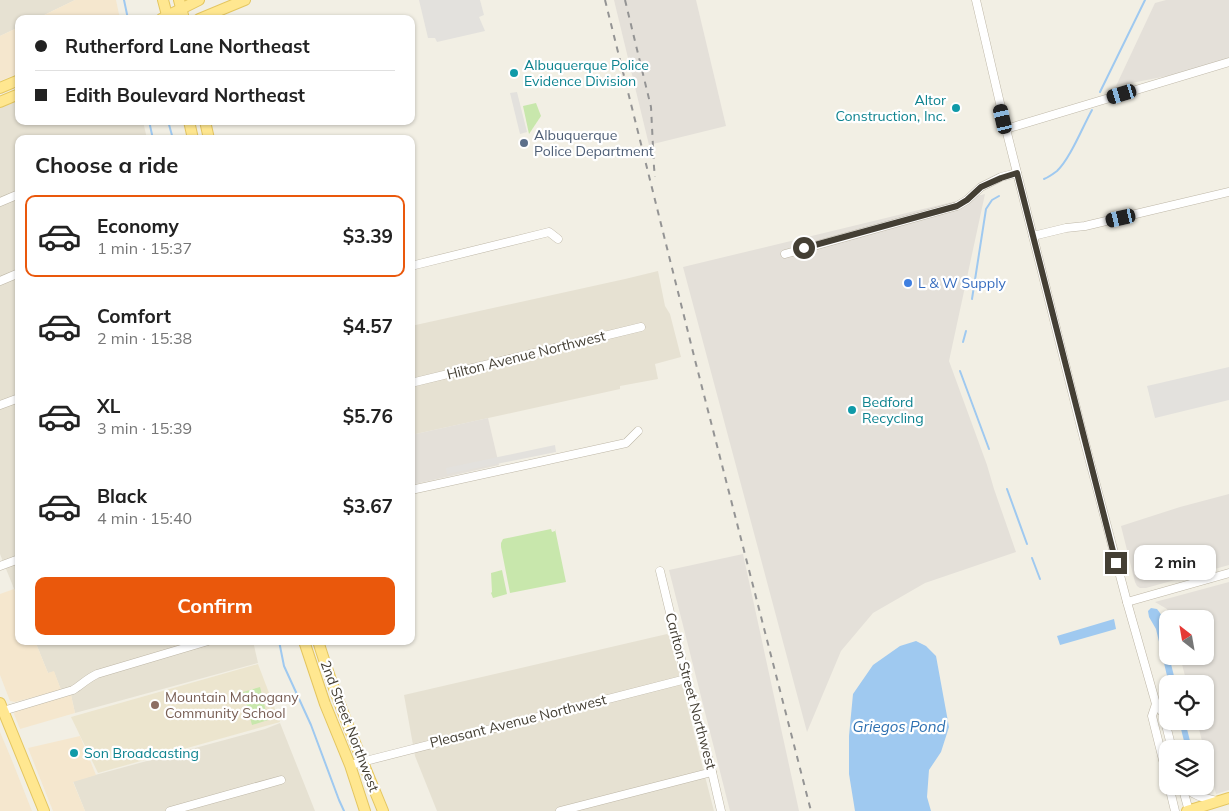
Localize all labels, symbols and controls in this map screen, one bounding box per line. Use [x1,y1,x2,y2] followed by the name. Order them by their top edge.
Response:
[65,34,310,58] text: Rutherford Lane Northeast
[524,56,649,90] place label: Albuquerque Police Evidence Division
[508,67,520,79] marker: Albuquerque Police Evidence Division
[1105,82,1138,106] car
[65,83,305,107] text: Edith Boulevard Northeast
[835,91,947,125] place label: Altor Construction, Inc.
[950,102,962,114] marker: Altor Construction, Inc.
[992,103,1013,135] car
[534,126,654,160] place label: Albuquerque Police Department
[518,137,530,149] marker: Albuquerque Police Department
[35,151,178,179] text: Choose a ride
[1104,207,1137,229] car
[37,214,82,259] icon: car
[97,214,179,238] text: Economy
[343,224,393,248] text: $3.39
[793,237,815,259] route start
[97,238,192,258] text: 1 min · 15:37
[918,274,1006,292] place label: L & W Supply
[902,277,914,289] marker: L & W Supply
[37,304,82,349] icon: car
[97,304,171,328] text: Comfort
[343,314,393,338] text: $4.57
[445,327,607,383] street label: Hilton Avenue Northwest
[97,328,192,348] text: 2 min · 15:38
[862,393,924,427] place label: Bedford Recycling
[37,394,82,439] icon: car
[97,394,120,418] text: XL
[343,404,393,428] text: $5.76
[846,404,858,416] marker: Bedford Recycling
[97,418,192,438] text: 3 min · 15:39
[37,484,82,529] icon: car
[97,484,147,508] text: Black
[343,494,393,518] text: $3.67
[97,508,192,528] text: 4 min · 15:40
[1134,546,1216,580] callout: 2 min
[1105,552,1127,574] route end
[1154,552,1196,572] text: 2 min
[35,577,395,635] button: Confirm
[1159,610,1214,665] north arrow
[1159,610,1214,795] map controls
[661,611,721,771] street label: Carlton Street Northwest
[317,658,383,794] street label: 2nd Street Northwest
[1159,675,1214,730] button: locate
[165,688,299,722] place label: Mountain Mahogany Community School
[428,690,608,752] street label: Pleasant Avenue Northwest
[149,699,161,711] marker: Mountain Mahogany Community School
[853,717,945,736] water label: Griegos Pond
[1159,740,1214,795] button: layers
[84,744,199,762] place label: Son Broadcasting
[68,747,80,759] marker: Son Broadcasting

